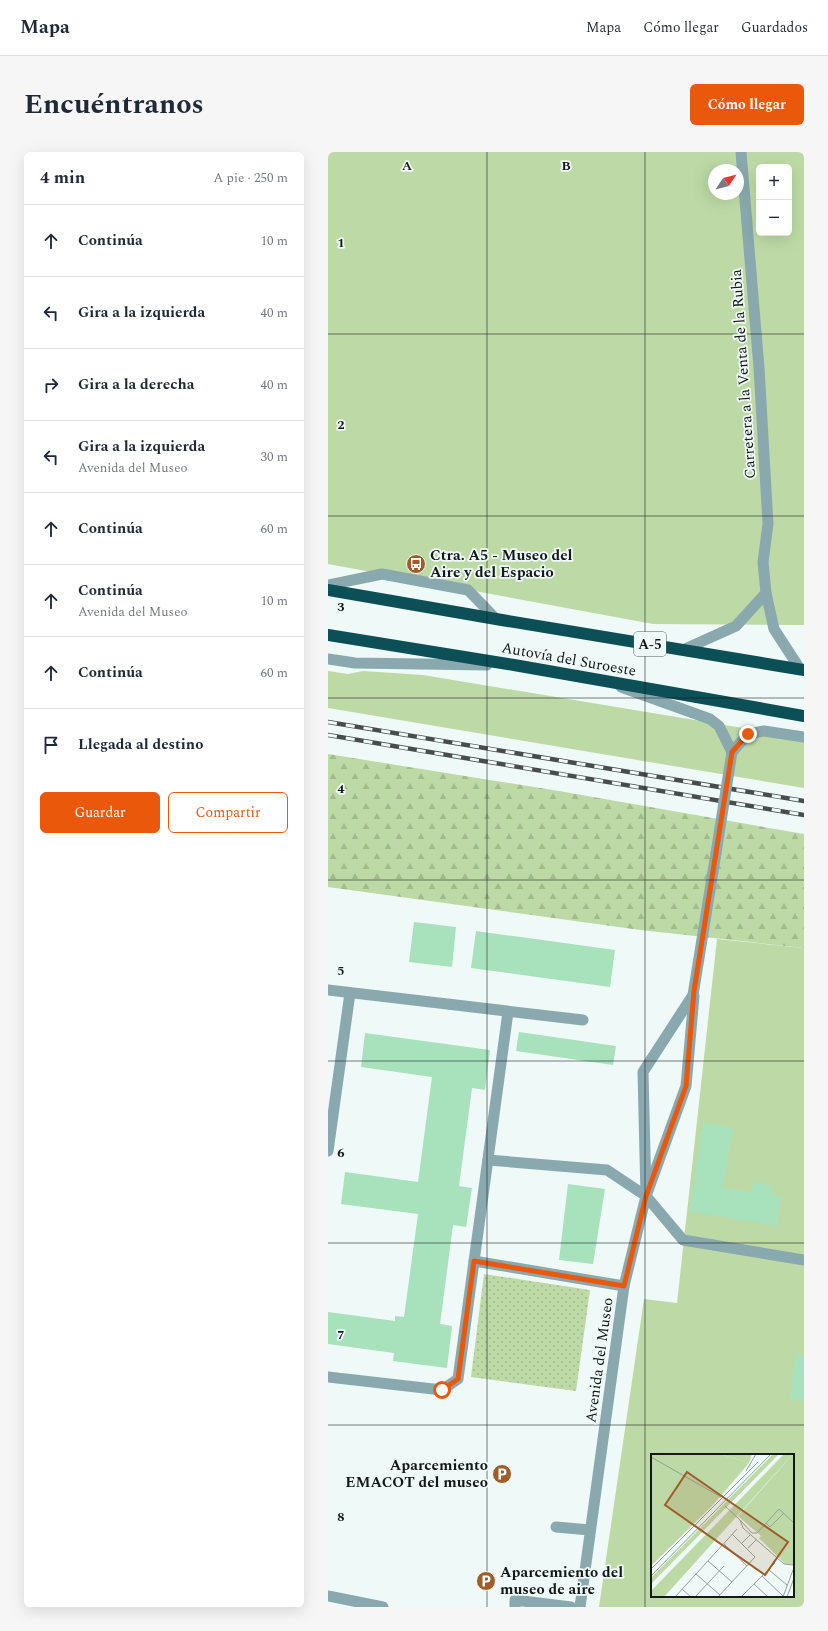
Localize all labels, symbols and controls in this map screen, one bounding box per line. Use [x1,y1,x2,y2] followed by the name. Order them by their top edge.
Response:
[20,13,70,42] text: Mapa
[586,17,621,38] text: Mapa
[643,17,719,38] text: Cómo llegar
[741,17,808,38] text: Guardados
[24,83,204,126] text: Encuéntranos
[690,84,804,125] button: Cómo llegar
[402,156,412,176] text: A
[561,156,571,176] text: B
[708,164,744,200] north arrow
[756,164,792,236] map controls
[756,164,792,200] button: +
[40,165,85,191] text: 4 min
[214,168,288,188] text: A pie · 250 m
[756,200,792,236] button: −
[78,229,143,252] text: Continúa
[40,230,62,252] icon: ahead
[261,231,288,251] text: 10 m
[337,233,345,253] text: 1
[725,268,762,480] street label: Carretera a la Venta de la Rubia
[78,301,205,324] text: Gira a la izquierda
[40,302,62,324] icon: left
[261,303,288,323] text: 40 m
[78,373,194,396] text: Gira a la derecha
[40,374,62,396] icon: right
[261,375,288,395] text: 40 m
[337,415,345,435] text: 2
[78,435,205,458] text: Gira a la izquierda
[40,446,62,468] icon: left
[261,447,288,467] text: 30 m
[78,458,188,478] text: Avenida del Museo
[78,517,143,540] text: Continúa
[40,518,62,540] icon: ahead
[261,519,288,539] text: 60 m
[430,544,573,584] place label: Ctra. A5 - Museo del Aire y del Espacio
[405,553,427,575] bus stop icon: Ctra. A5 - Museo del Aire y del Espacio
[78,579,143,602] text: Continúa
[40,590,62,612] icon: ahead
[261,591,288,611] text: 10 m
[337,597,345,617] text: 3
[78,602,188,622] text: Avenida del Museo
[634,632,666,656] road number: A-5
[500,636,638,683] street label: Autovía del Suroeste
[78,661,143,684] text: Continúa
[40,662,62,684] icon: ahead
[261,663,288,683] text: 60 m
[739,725,757,743] route end
[78,733,203,756] text: Llegada al destino
[40,734,62,756] icon: arrive
[337,779,345,799] text: 4
[40,792,160,833] button: Guardar
[168,792,288,833] button: Compartir
[337,961,345,981] text: 5
[337,1143,345,1163] text: 6
[579,1296,620,1424] street label: Avenida del Museo
[337,1325,345,1345] text: 7
[433,1381,451,1399] route start
[345,1454,488,1494] place label: Aparcemiento EMACOT del museo
[651,1454,794,1597] inset map
[491,1463,513,1485] parking icon: Aparcemiento EMACOT del museo
[337,1507,345,1527] text: 8
[500,1561,623,1601] place label: Aparcemiento del museo de aire
[475,1570,497,1592] parking icon: Aparcemiento del museo de aire

